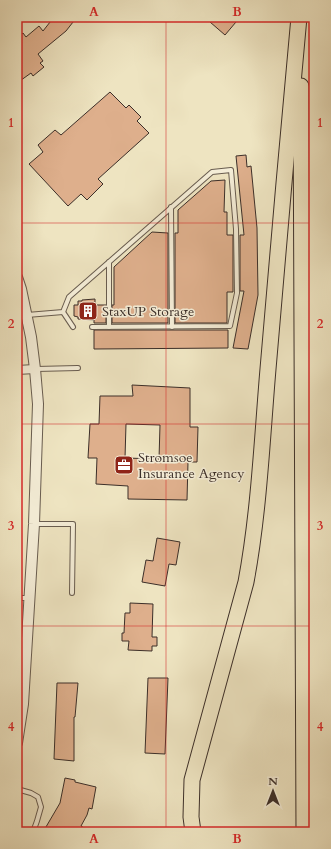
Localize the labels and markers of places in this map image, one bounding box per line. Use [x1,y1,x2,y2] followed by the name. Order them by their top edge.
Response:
[77,300,99,322] building icon: StaxUP Storage
[102,302,194,321] place label: StaxUP Storage
[138,448,245,483] place label: Stromsoe Insurance Agency
[113,454,135,476] office icon: Stromsoe Insurance Agency

